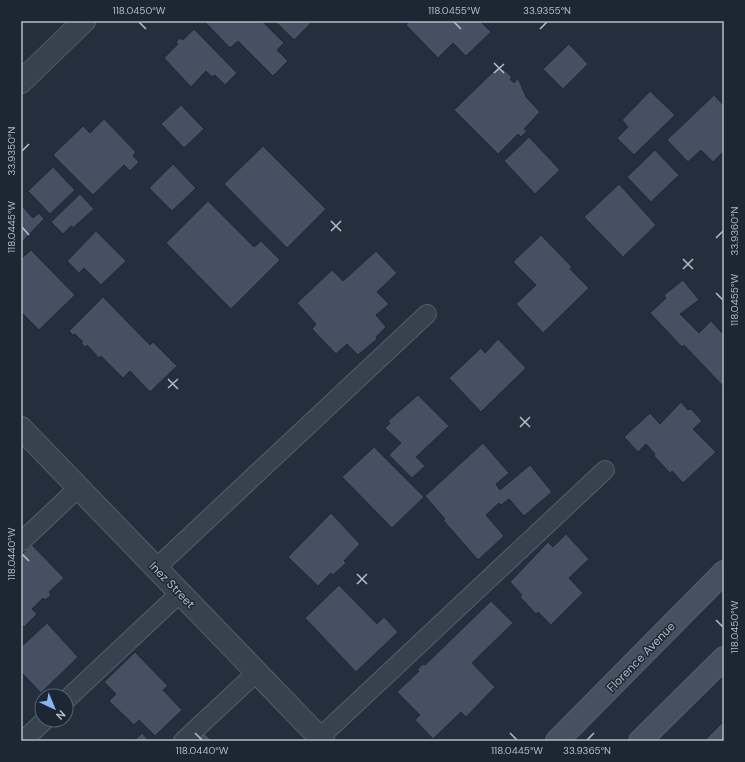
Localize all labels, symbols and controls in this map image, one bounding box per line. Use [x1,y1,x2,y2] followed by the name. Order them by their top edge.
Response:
[113,4,166,17] text: 118.0450°W
[428,4,480,17] text: 118.0455°W
[523,4,571,17] text: 33.9355°N
[5,127,18,175] text: 33.9350°N
[5,201,18,253] text: 118.0445°W
[728,206,741,255] text: 33.9360°N
[728,274,741,326] text: 118.0455°W
[5,527,18,580] text: 118.0440°W
[146,558,199,612] street label: Inez Street
[728,600,741,653] text: 118.0450°W
[603,618,679,696] street label: Florence Avenue
[34,688,74,728] north arrow
[53,707,69,723] text: N
[176,744,229,757] text: 118.0440°W
[491,744,543,757] text: 118.0445°W
[563,744,611,757] text: 33.9365°N

